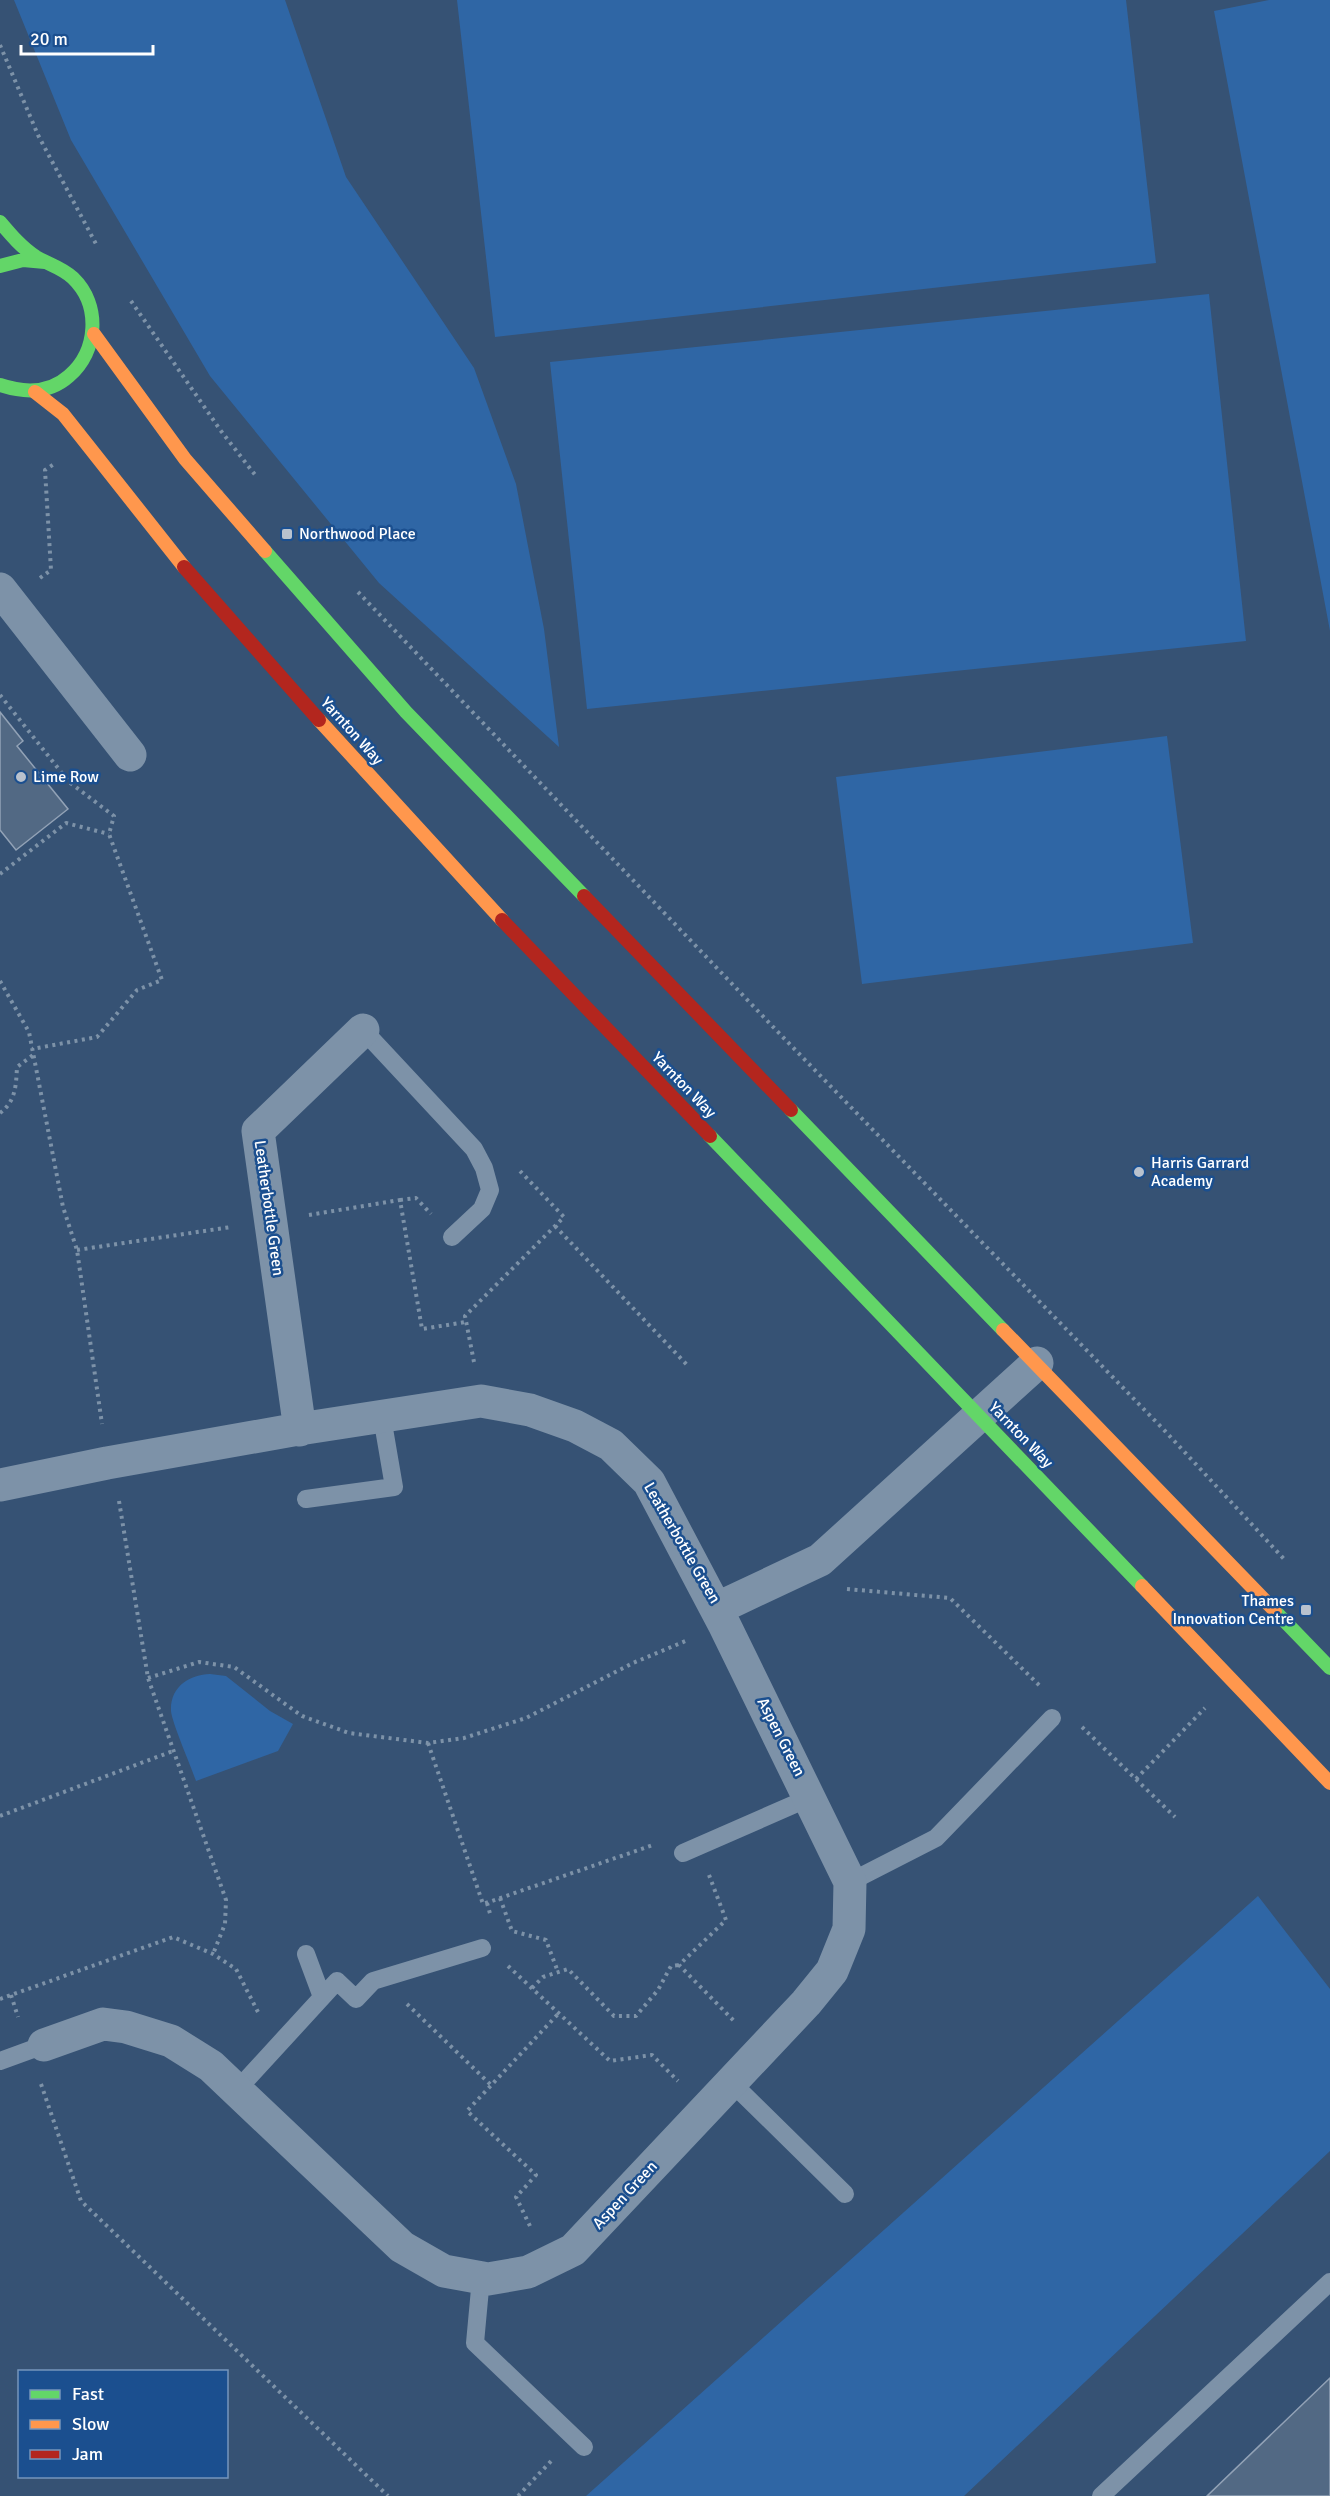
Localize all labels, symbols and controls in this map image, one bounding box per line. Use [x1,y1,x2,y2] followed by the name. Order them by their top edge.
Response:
[21,18,153,56] scale bar
[30,28,68,50] text: 20 m
[299,524,416,544] place label: Northwood Place
[280,527,294,541] marker: Northwood Place
[316,693,388,769] street label: Yarnton Way
[33,767,99,787] place label: Lime Row
[14,770,28,784] marker: Lime Row
[647,1048,721,1123] street label: Yarnton Way
[250,1139,288,1277] street label: Leatherbottle Green
[1151,1153,1249,1191] place label: Harris Garrard Academy
[1132,1165,1146,1179] marker: Harris Garrard Academy
[984,1398,1058,1473] street label: Yarnton Way
[639,1479,725,1607] street label: Leatherbottle Green
[1172,1591,1294,1629] place label: Thames Innovation Centre
[1299,1603,1313,1617] marker: Thames Innovation Centre
[753,1694,809,1780] street label: Aspen Green
[588,2157,662,2233] street label: Aspen Green
[18,2370,228,2478] legend
[72,2383,104,2405] text: Fast
[72,2413,109,2435] text: Slow
[72,2443,103,2465] text: Jam

